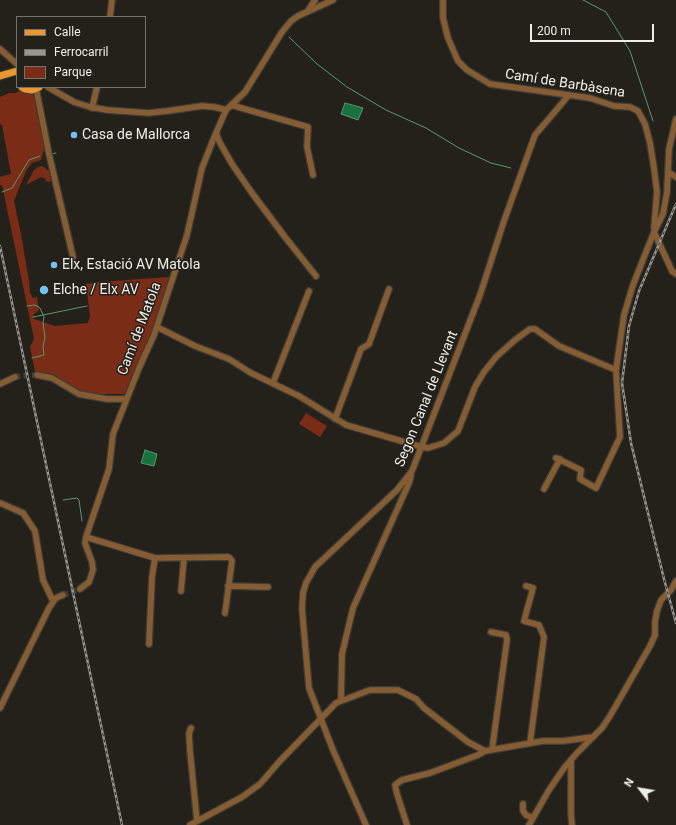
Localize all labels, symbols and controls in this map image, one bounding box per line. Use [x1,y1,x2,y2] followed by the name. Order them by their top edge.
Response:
[16,16,146,88] legend
[532,16,656,42] scale bar
[537,24,571,38] text: 200 m
[54,25,81,39] text: Calle
[54,45,109,59] text: Ferrocarril
[54,65,92,79] text: Parque
[504,66,626,102] street label: Camí de Barbàsena
[82,127,190,143] place label: Casa de Mallorca
[69,130,79,140] marker: Casa de Mallorca
[62,257,200,273] place label: Elx, Estació AV Matola
[49,260,59,270] marker: Elx, Estació AV Matola
[115,280,165,378] street label: Camí de Matola
[53,282,139,298] place label: Elche / Elx AV
[38,284,50,296] marker: Elche / Elx AV
[392,328,462,470] street label: Segon Canal de Llevant
[620,769,660,809] north arrow
[622,776,637,789] text: N

